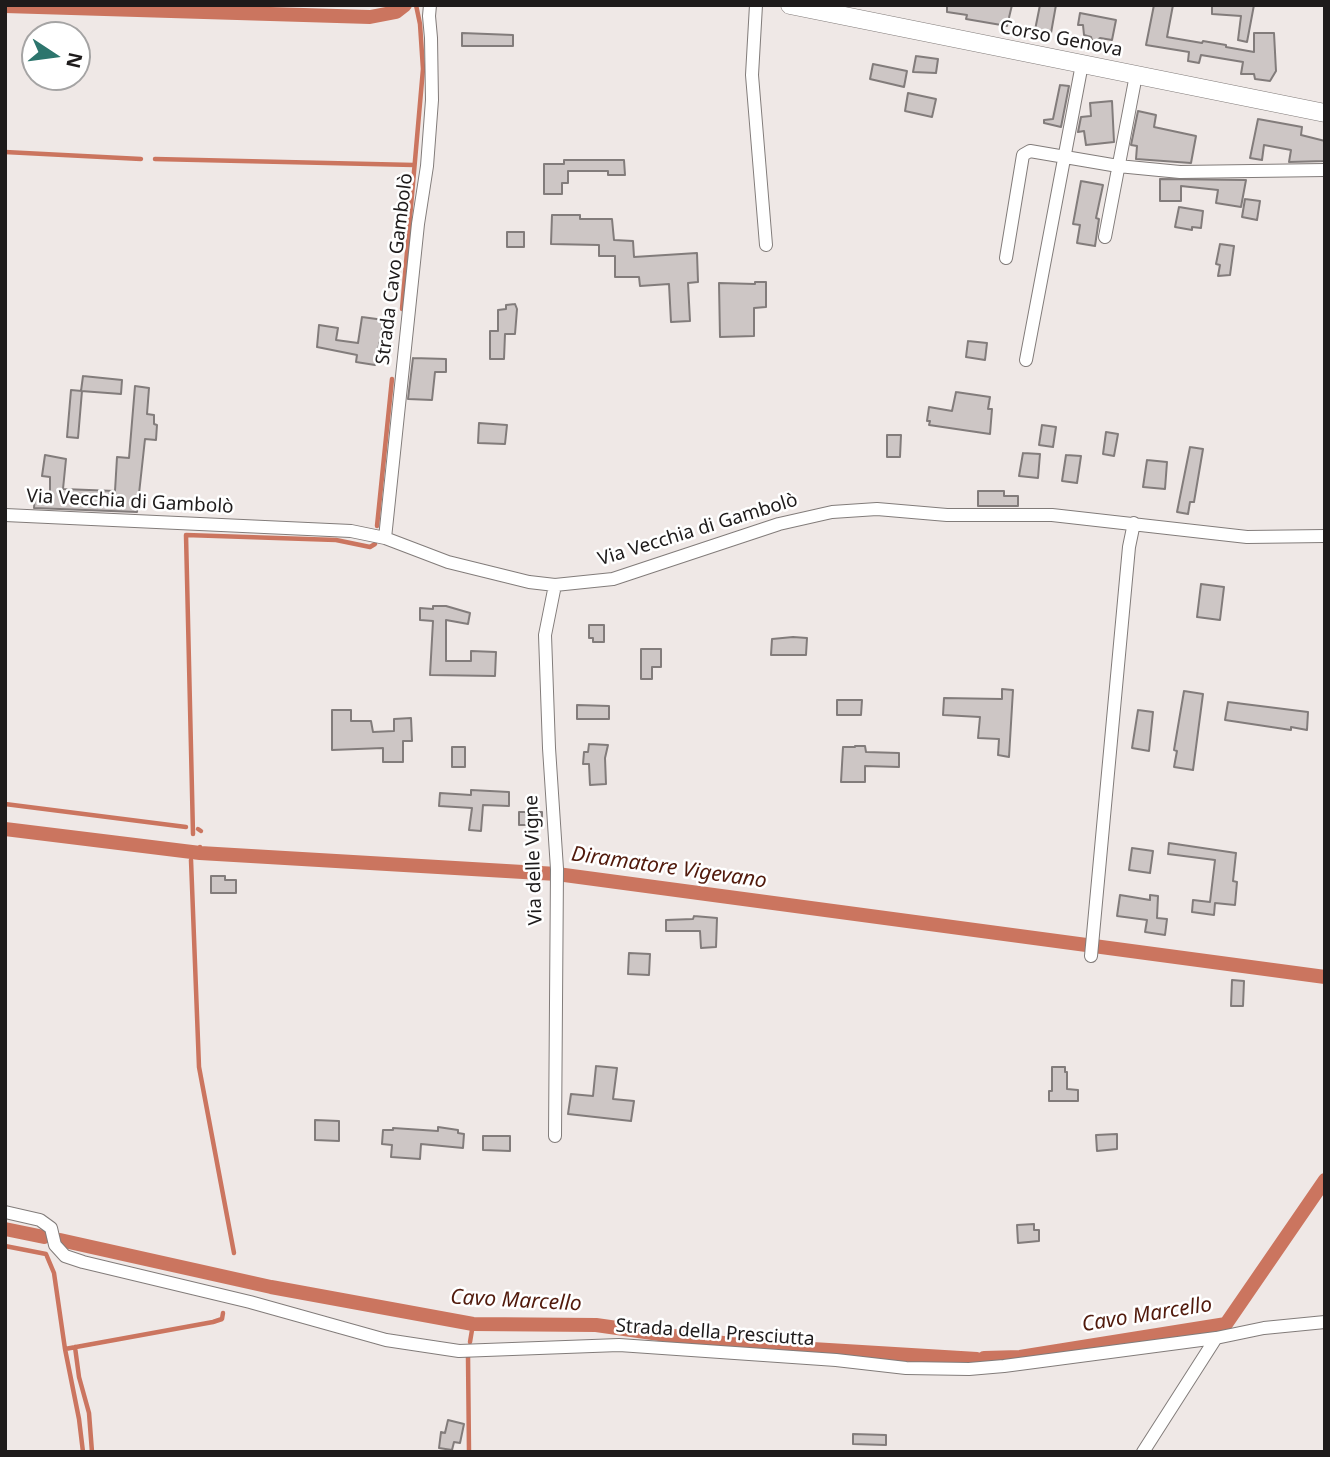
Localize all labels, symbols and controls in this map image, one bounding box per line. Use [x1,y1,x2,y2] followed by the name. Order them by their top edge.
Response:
[998,16,1124,62] street label: Corso Genova
[21,21,91,91] north arrow
[60,50,89,71] text: N
[372,172,418,366] street label: Strada Cavo Gambolò
[26,485,234,519] street label: Via Vecchia di Gambolò
[595,489,801,571] street label: Via Vecchia di Gambolò
[520,795,548,925] street label: Via delle Vigne
[570,842,768,894] water label: Diramatore Vigevano
[450,1285,582,1317] water label: Cavo Marcello
[1080,1292,1214,1338] water label: Cavo Marcello
[615,1315,815,1351] street label: Strada della Presciutta

